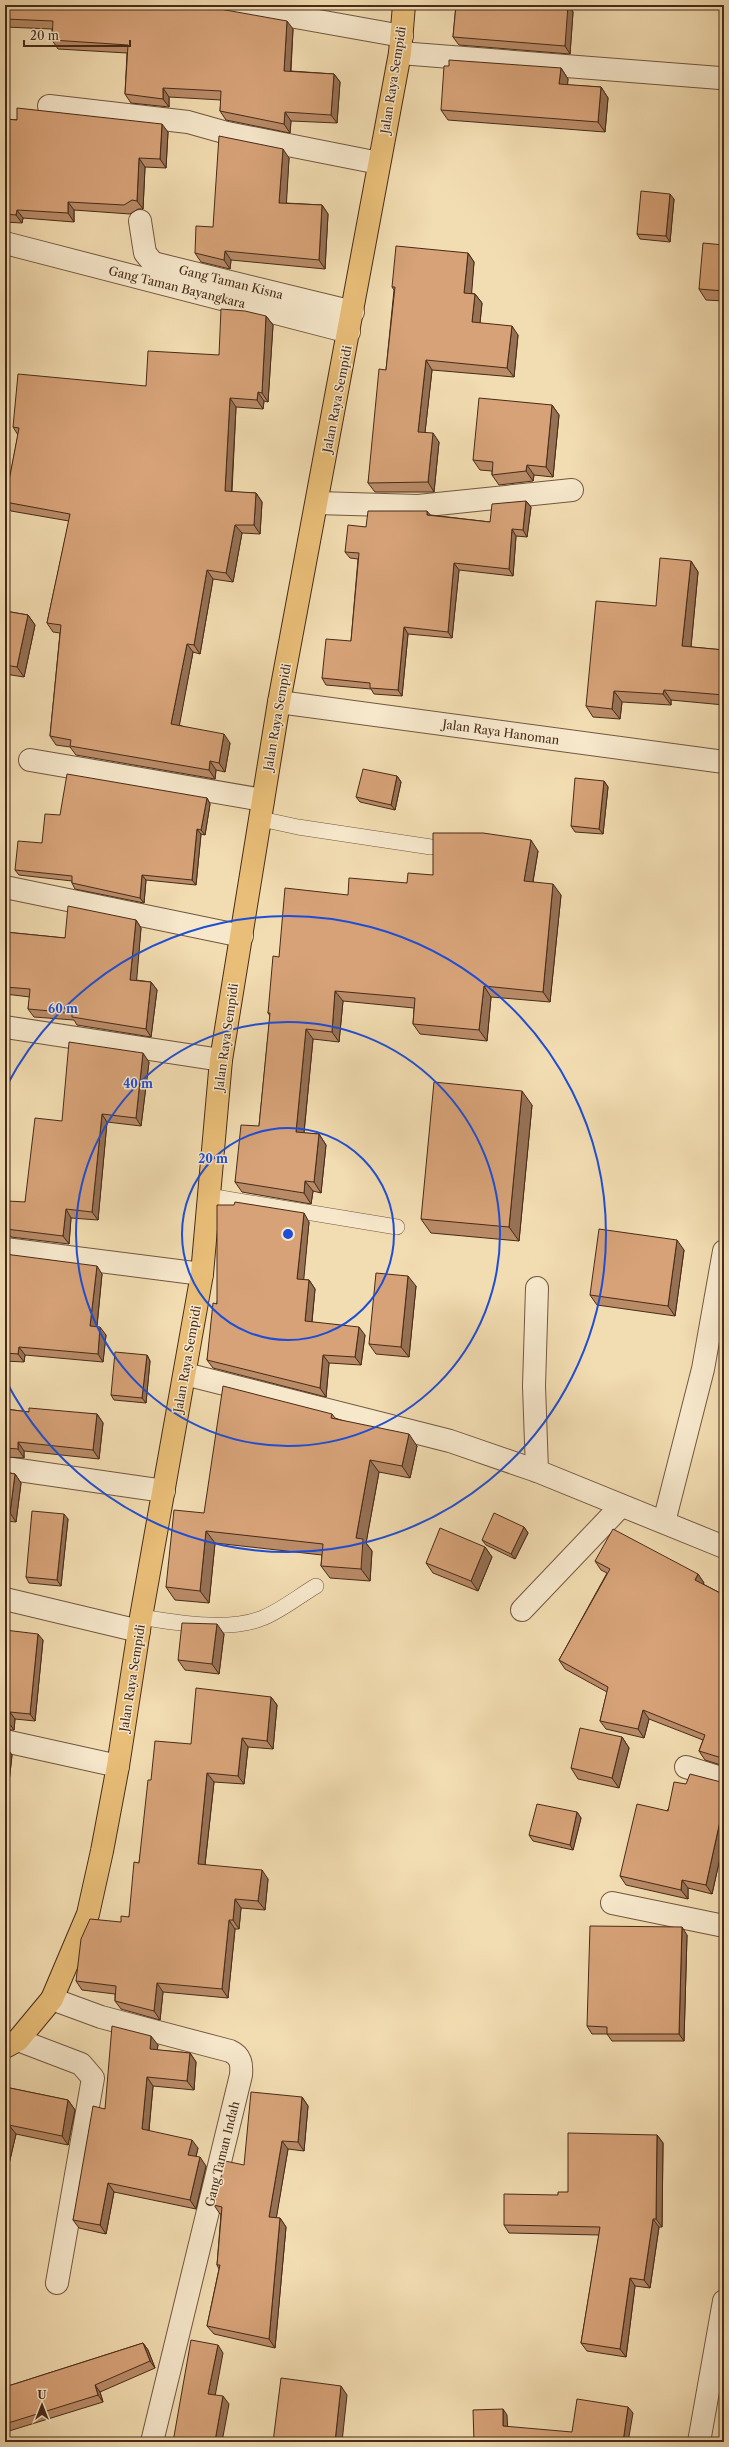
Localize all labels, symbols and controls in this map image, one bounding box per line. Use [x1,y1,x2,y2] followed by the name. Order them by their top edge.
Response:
[24,22,130,48] scale bar
[377,25,409,137] street label: Jalan Raya Sempidi
[30,28,59,43] text: 20 m
[177,262,285,302] street label: Gang Taman Kisna
[107,263,248,311] street label: Gang Taman Bayangkara
[319,344,355,456] street label: Jalan Raya Sempidi
[260,662,294,774] street label: Jalan Raya Sempidi
[440,716,561,748] street label: Jalan Raya Hanoman
[211,982,241,1094] street label: Jalan Raya Sempidi
[48,1001,78,1016] text: 60 m
[123,1076,153,1091] text: 40 m
[198,1151,228,1166] text: 20 m
[281,1227,295,1241] centre of rings
[170,1304,204,1416] street label: Jalan Raya Sempidi
[116,1623,148,1735] street label: Jalan Raya Sempidi
[202,2099,242,2208] street label: Gang Taman Indah
[22,2385,62,2425] north arrow
[38,2388,47,2402] text: U

